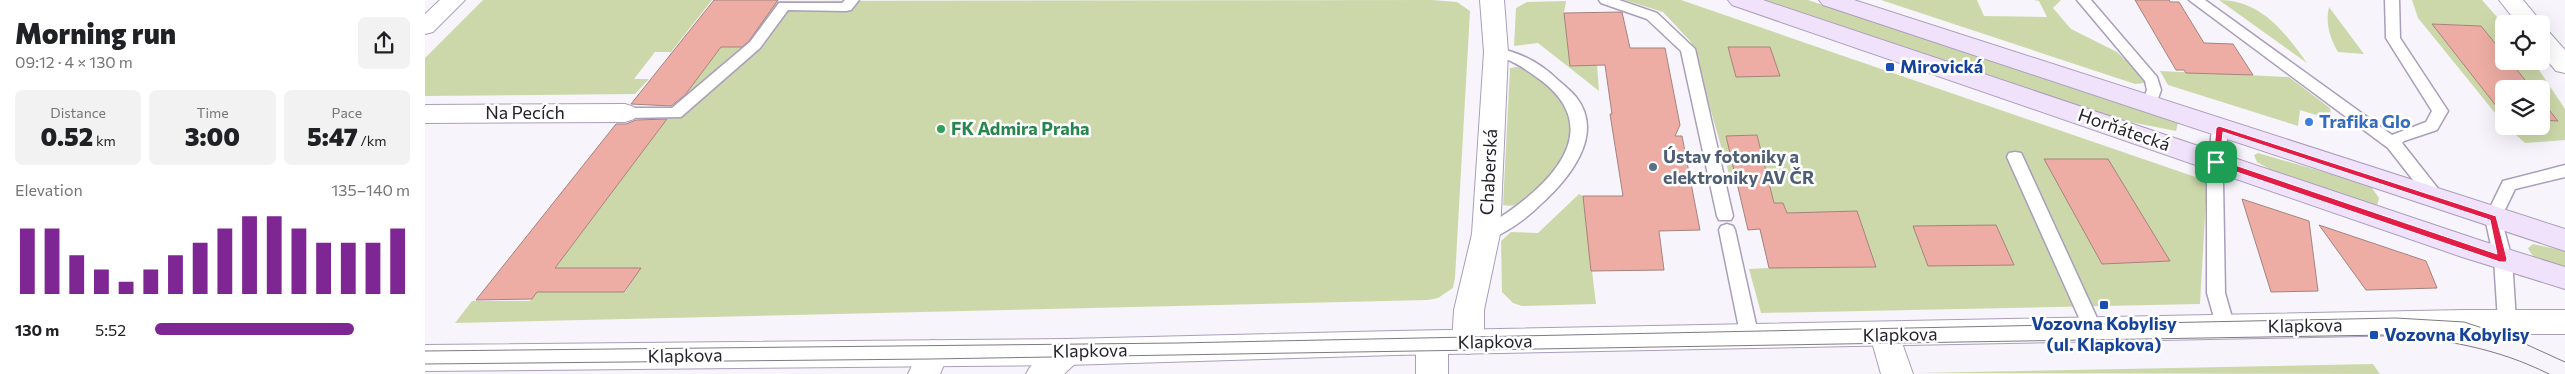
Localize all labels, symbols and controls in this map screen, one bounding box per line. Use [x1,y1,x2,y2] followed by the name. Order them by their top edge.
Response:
[2495,15,2550,135] map controls
[2495,15,2550,70] button: locate
[15,16,176,50] text: Morning run
[358,17,410,69] button: share
[15,52,133,71] text: 09:12 · 4 × 130 m
[1900,55,1983,77] place label: Mirovická
[1884,61,1896,73] marker: Mirovická
[2495,80,2550,135] button: layers
[485,101,565,123] street label: Na Pecích
[2075,103,2173,155] street label: Horňátecká
[50,104,106,121] text: Distance
[196,104,229,121] text: Time
[332,104,362,121] text: Pace
[2319,110,2411,132] place label: Trafika Glo
[2303,116,2315,128] marker: Trafika Glo
[951,117,1090,139] place label: FK Admira Praha
[41,121,93,151] text: 0.52
[185,121,240,151] text: 3:00
[307,121,358,151] text: 5:47
[935,123,947,135] marker: FK Admira Praha
[1475,128,1501,216] street label: Chaberská
[93,132,116,149] text: km
[358,132,387,149] text: /km
[2195,141,2237,183] pin
[1663,145,1815,188] place label: Ústav fotoniky a elektroniky AV ČR
[2202,148,2230,176] icon: arrive
[1647,161,1659,173] marker: Ústav fotoniky a elektroniky AV ČR
[15,180,83,199] text: Elevation
[332,180,410,199] text: 135–140 m
[2098,299,2110,311] marker: Vozovna Kobylisy (ul. Klapkova)
[2031,312,2177,355] place label: Vozovna Kobylisy (ul. Klapkova)
[2267,313,2343,337] street label: Klapkova
[15,320,59,339] text: 130 m
[95,320,126,339] text: 5:52
[1862,322,1938,346] street label: Klapkova
[2384,323,2530,345] place label: Vozovna Kobylisy
[1457,329,1533,353] street label: Klapkova
[2368,329,2380,341] marker: Vozovna Kobylisy
[1052,338,1128,362] street label: Klapkova
[647,343,723,367] street label: Klapkova

